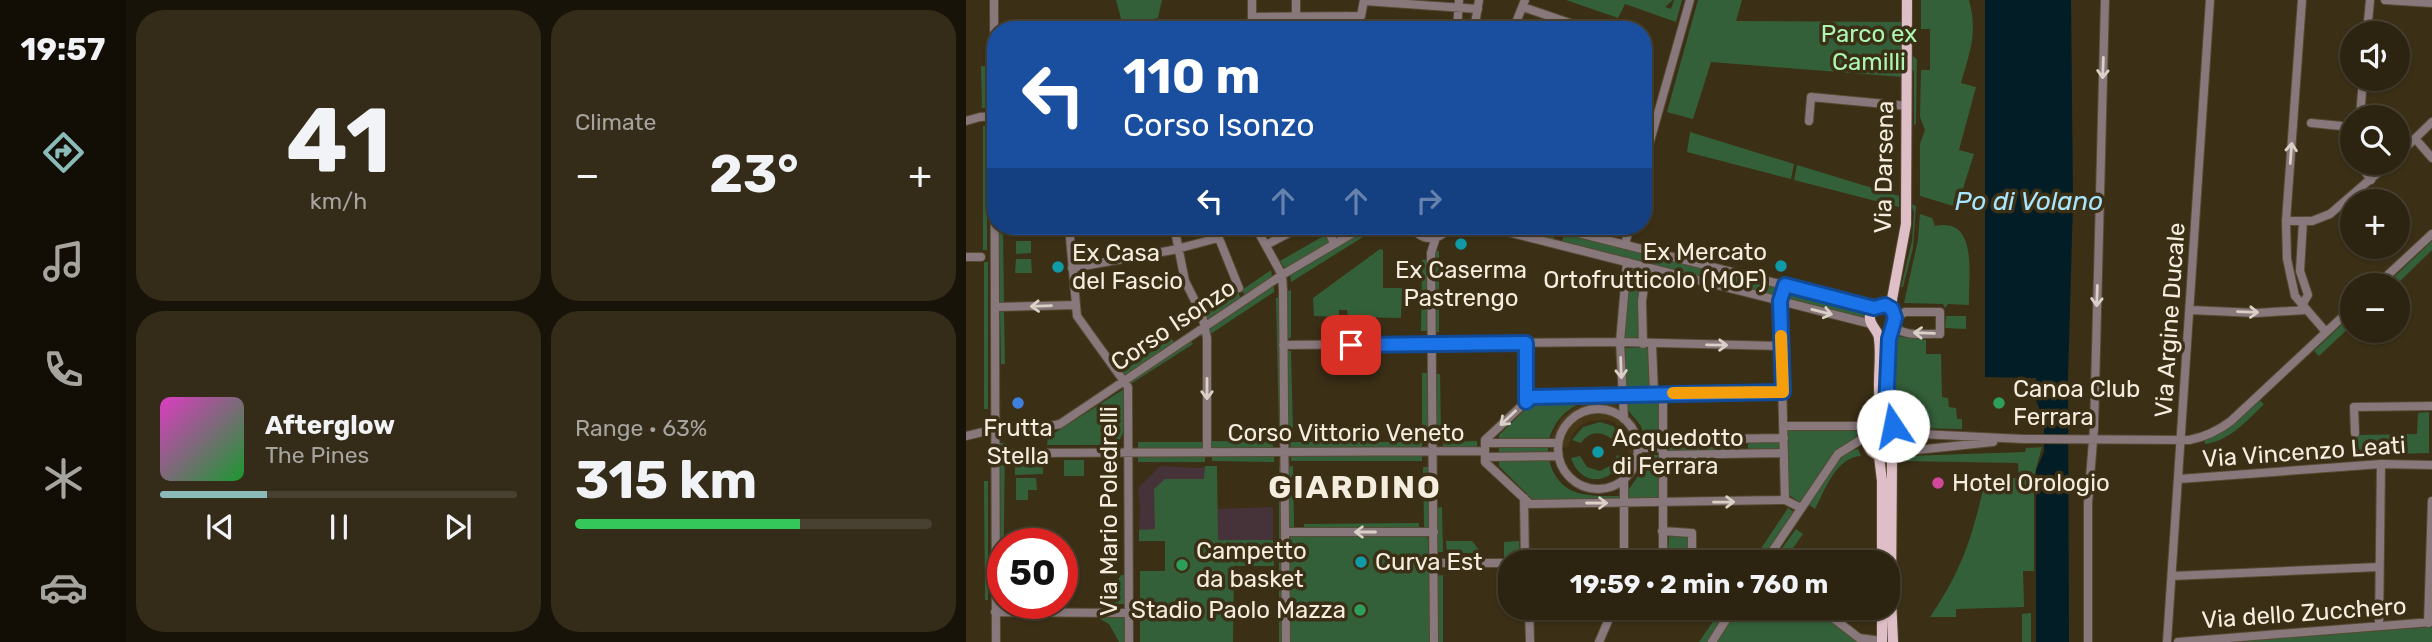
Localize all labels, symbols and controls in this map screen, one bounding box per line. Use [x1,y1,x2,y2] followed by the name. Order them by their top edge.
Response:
[1821,20,1917,76] park label: Parco ex Camilli
[2340,21,2410,343] map controls
[2340,21,2410,91] button: sound
[21,30,105,68] text: 19:57
[1123,47,1260,105] text: 110 m
[1008,49,1099,140] icon: left
[2097,56,2110,79] one-way arrow
[286,87,391,195] text: 41
[1869,100,1899,234] street label: Via Darsena
[2340,105,2410,175] button: search
[1123,106,1315,144] text: Corso Isonzo
[575,108,656,136] text: Climate
[39,128,88,177] icon: directions
[709,143,799,205] text: 23°
[2285,143,2298,165] one-way arrow
[575,152,600,198] text: −
[908,152,932,198] text: +
[1191,182,1229,220] icon: left
[1264,182,1302,220] icon: ahead
[1337,182,1375,220] icon: ahead
[1410,182,1448,220] icon: right
[1955,186,2103,217] water label: Po di Volano
[310,187,367,215] text: km/h
[2340,189,2410,259] button: +
[2149,221,2191,419] street label: Via Argine Ducale
[1453,236,1469,252] marker: Ex Caserma Pastrengo
[39,237,88,286] icon: music
[1543,238,1767,294] place label: Ex Mercato Ortofrutticolo (MOF)
[1072,239,1183,295] place label: Ex Casa del Fascio
[1395,256,1527,312] place label: Ex Caserma Pastrengo
[1773,258,1789,274] marker: Ex Mercato Ortofrutticolo (MOF)
[1050,259,1066,275] marker: Ex Casa del Fascio
[1106,273,1240,377] street label: Corso Isonzo
[2340,273,2410,343] button: −
[2091,284,2104,307] one-way arrow
[1029,299,1052,312] one-way arrow
[1810,306,1832,319] one-way arrow
[2236,306,2259,319] one-way arrow
[1321,315,1381,375] pin
[1332,326,1370,364] icon: arrive
[1913,327,1936,340] one-way arrow
[1705,338,1728,352] one-way arrow
[39,345,88,394] icon: phone
[1615,356,1628,379] one-way arrow
[2013,375,2140,431] place label: Canoa Club Ferrara
[1200,377,1214,400] one-way arrow
[1856,389,1930,463] position arrow
[1010,395,1026,411] marker: Frutta Stella
[1991,395,2007,411] marker: Canoa Club Ferrara
[1095,406,1123,616] street label: Via Mario Poledrelli
[265,410,395,441] text: Afterglow
[1500,410,1517,427] one-way arrow
[575,414,707,442] text: Range · 63%
[983,414,1053,470] place label: Frutta Stella
[1227,419,1465,447] street label: Corso Vittorio Veneto
[1612,424,1744,480] place label: Acquedotto di Ferrara
[2201,431,2407,473] street label: Via Vincenzo Leati
[265,441,369,469] text: The Pines
[1590,444,1606,460] marker: Acquedotto di Ferrara
[575,449,757,511] text: 315 km
[39,454,88,503] icon: climate
[1268,468,1442,506] district label: GIARDINO
[1952,469,2110,497] place label: Hotel Orologio
[1930,475,1946,491] marker: Hotel Orologio
[1712,495,1735,508] one-way arrow
[1585,497,1608,510] one-way arrow
[201,508,239,546] icon: previous
[320,508,358,546] icon: pause
[439,508,477,546] icon: next
[1354,525,1377,539] one-way arrow
[987,528,1078,619] speed limit sign: 50
[1196,537,1307,593] place label: Campetto da basket
[1375,548,1483,576] place label: Curva Est
[1353,554,1369,570] marker: Curva Est
[1174,557,1190,573] marker: Campetto da basket
[39,563,88,612] icon: car
[1570,569,1828,600] text: 19:59 · 2 min · 760 m
[2201,592,2407,634] street label: Via dello Zucchero
[1131,596,1346,624] place label: Stadio Paolo Mazza
[1352,602,1368,618] marker: Stadio Paolo Mazza

